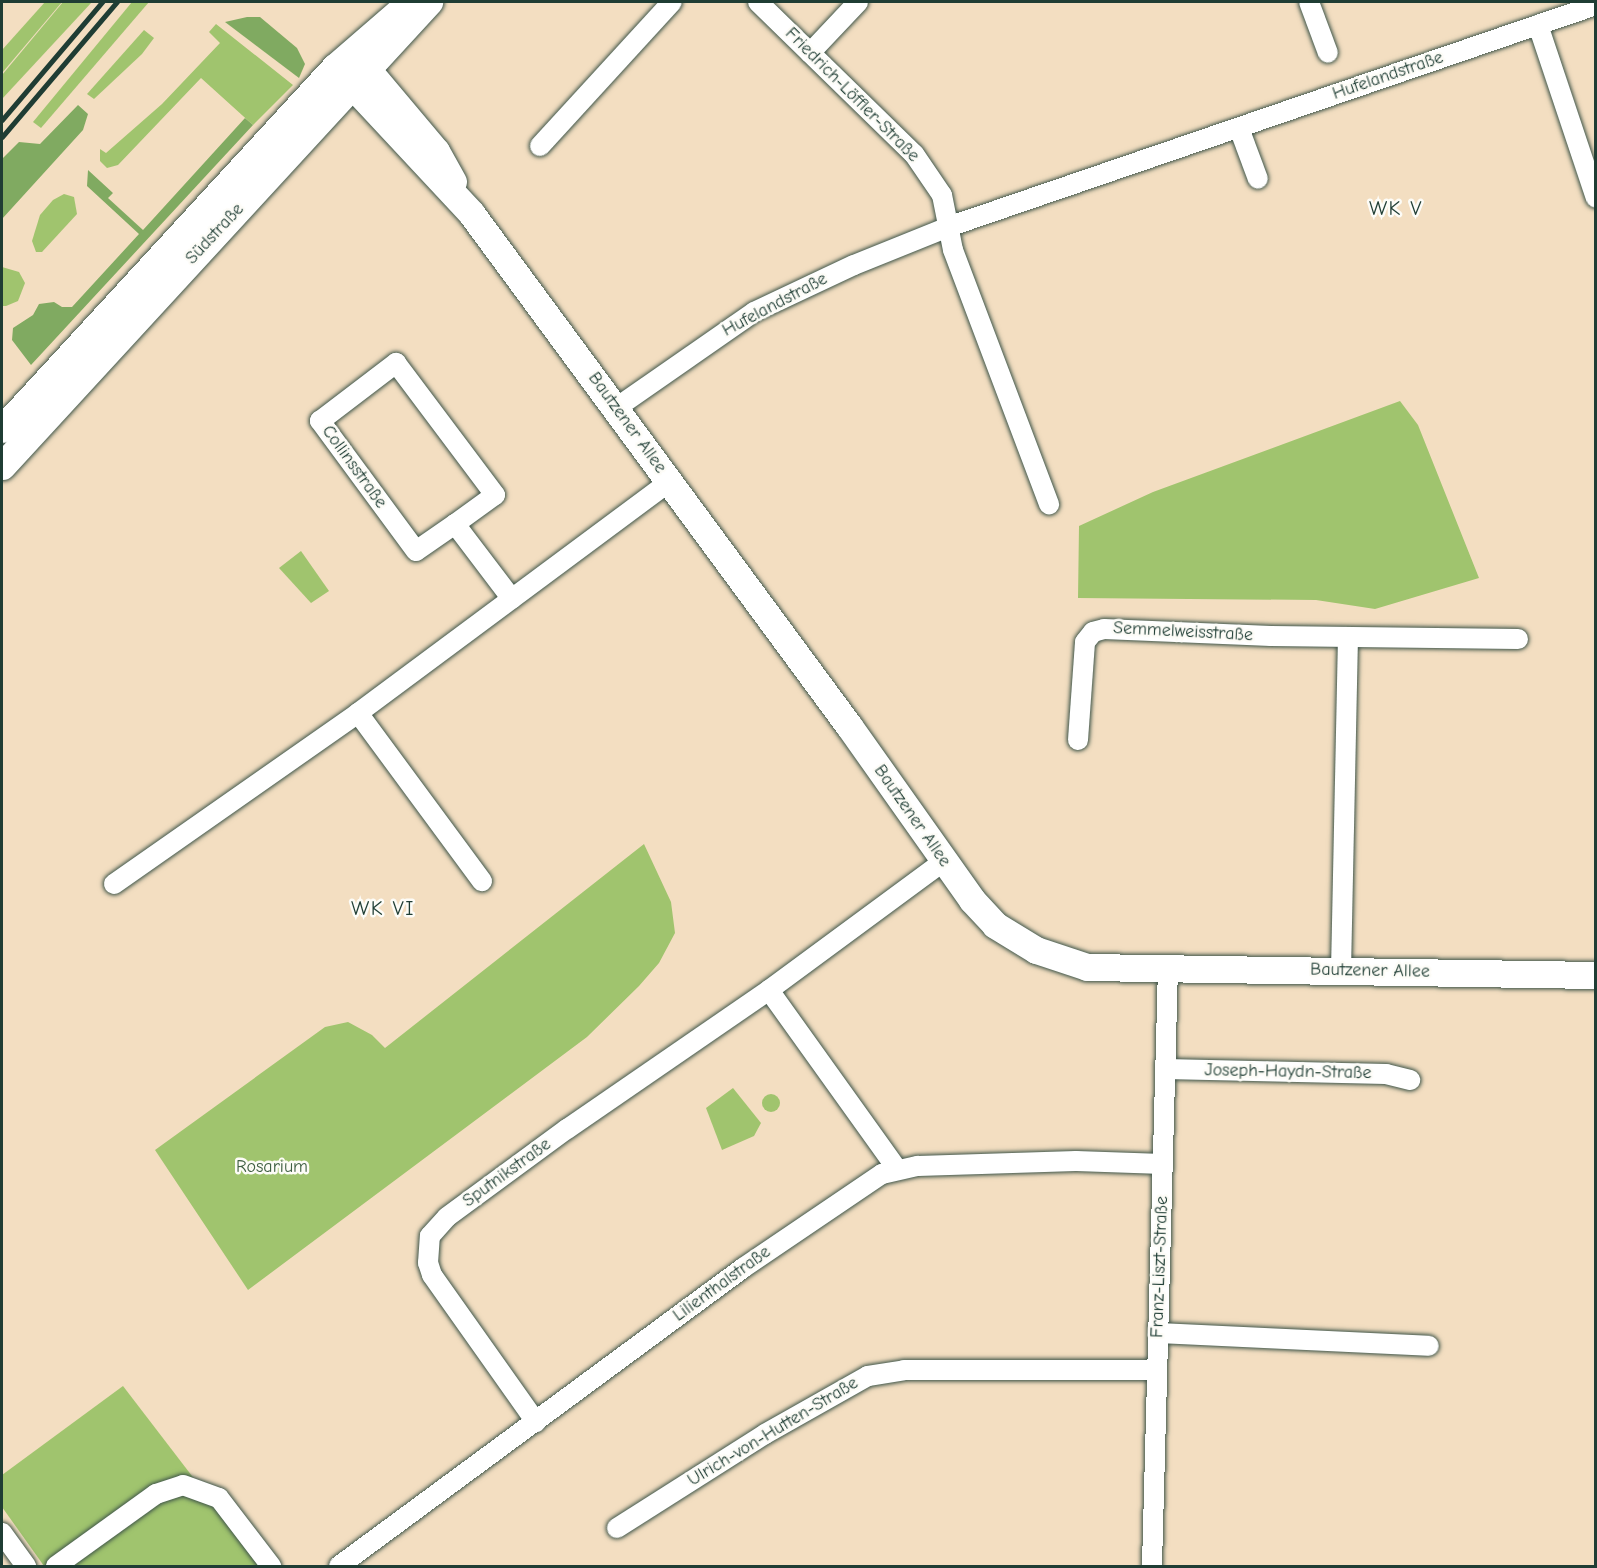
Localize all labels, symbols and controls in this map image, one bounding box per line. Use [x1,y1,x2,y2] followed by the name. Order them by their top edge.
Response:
[780,23,924,167] street label: Friedrich-Löffler-Straße
[1330,47,1446,105] street label: Hufelandstraße
[1369,195,1423,221] district label: WK V
[181,199,249,269] street label: Südstraße
[719,268,831,342] street label: Hufelandstraße
[583,368,671,478] street label: Bautzener Allee
[317,421,391,513] street label: Collinsstraße
[1113,618,1253,646] street label: Semmelweisstraße
[869,761,955,871] street label: Bautzener Allee
[351,895,415,921] district label: WK VI
[1310,959,1430,983] street label: Bautzener Allee
[1204,1060,1372,1084] street label: Joseph-Haydn-Straße
[459,1134,555,1212] street label: Sputnikstraße
[236,1156,308,1178] park label: Rosarium
[1147,1196,1173,1338] street label: Franz-Liszt-Straße
[669,1241,775,1327] street label: Lilienthalstraße
[684,1373,862,1491] street label: Ulrich-von-Hutten-Straße

